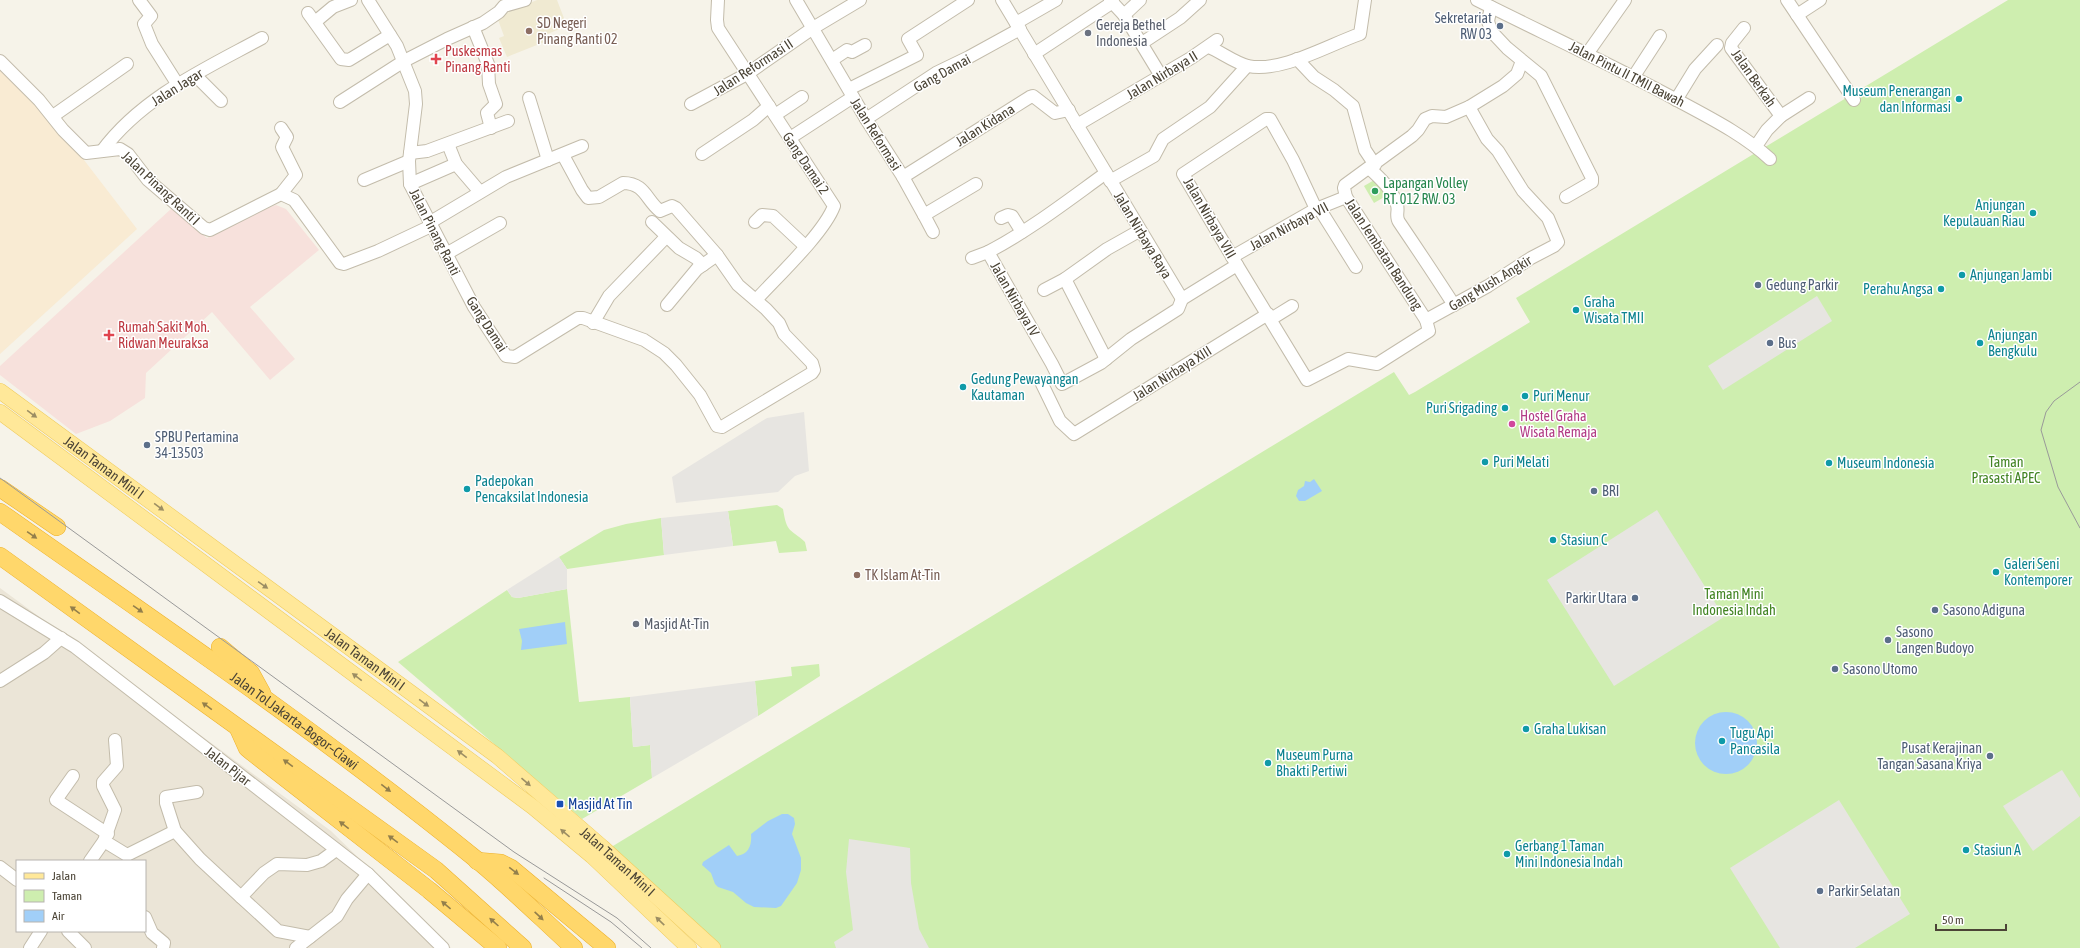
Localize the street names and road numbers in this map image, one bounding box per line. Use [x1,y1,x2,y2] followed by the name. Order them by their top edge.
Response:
[710,35,796,99] street label: Jalan Reformasi II
[1567,38,1687,110] street label: Jalan Pintu II TMII Bawah
[1728,46,1780,110] street label: Jalan Berkah
[1124,48,1200,102] street label: Jalan Nirbaya II
[911,51,973,95] street label: Gang Damai
[148,65,206,109] street label: Jalan Jagar
[847,95,905,173] street label: Jalan Reformasi
[953,101,1017,149] street label: Jalan Kidana
[779,129,833,197] street label: Gang Damai 2
[119,148,203,228] street label: Jalan Pinang Ranti I
[1180,175,1240,261] street label: Jalan Nirbaya VIII
[406,186,464,278] street label: Jalan Pinang Ranti
[1111,189,1175,281] street label: Jalan Nirbaya Raya
[1342,195,1426,313] street label: Jalan Jembatan Bandung
[1247,199,1331,253] street label: Jalan Nirbaya VII
[1446,252,1535,314] street label: Gang Mush. Angkir
[987,259,1043,339] street label: Jalan Nirbaya IV
[463,293,511,355] street label: Gang Damai
[1130,342,1214,404] street label: Jalan Nirbaya XIII
[61,433,147,502] street label: Jalan Taman Mini I
[322,625,408,694] street label: Jalan Taman Mini I
[228,669,362,773] street label: Jalan Tol Jakarta–Bogor–Ciawi
[202,743,255,789] street label: Jalan Pijar
[577,824,658,899] street label: Jalan Taman Mini I

